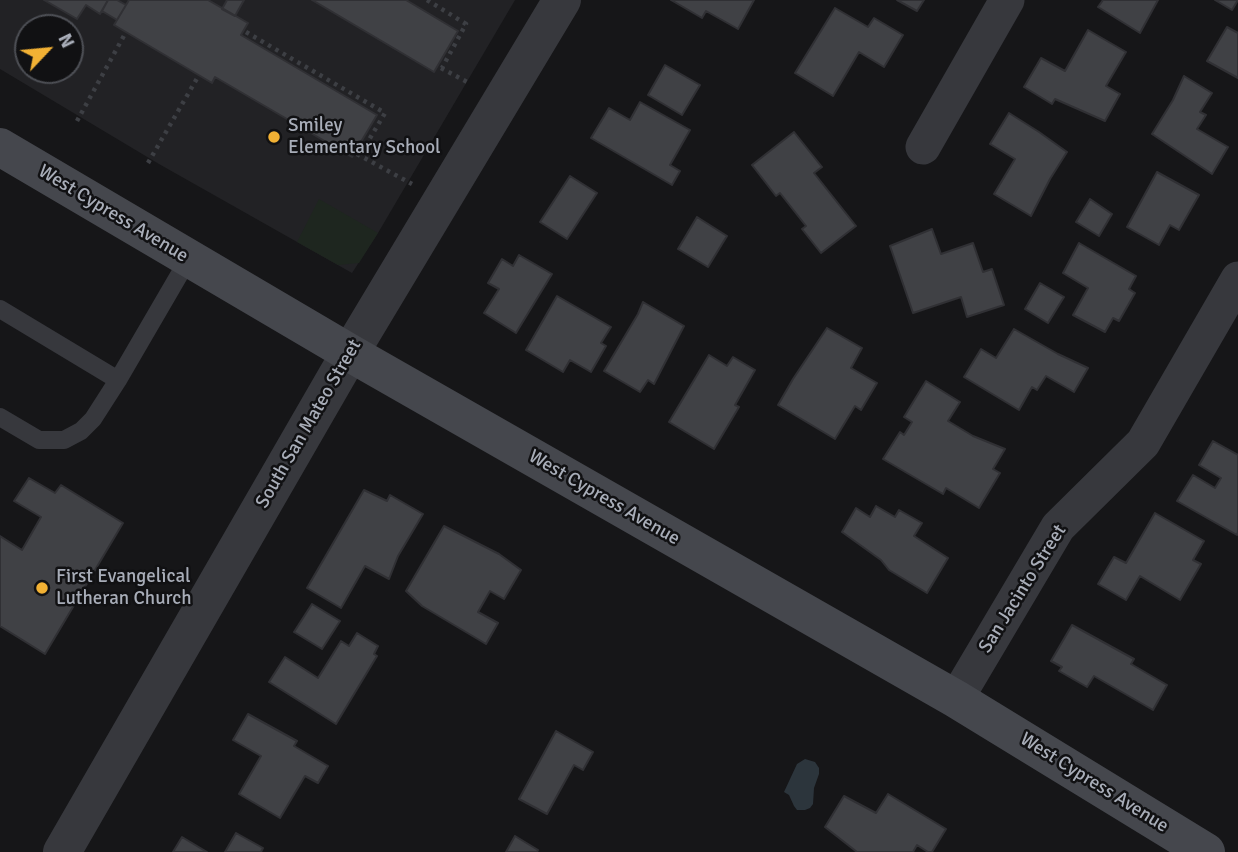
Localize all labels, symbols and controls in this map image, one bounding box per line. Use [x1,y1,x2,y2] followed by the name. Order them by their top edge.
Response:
[14,14,84,84] north arrow
[52,29,80,52] text: N
[288,115,441,159] place label: Smiley Elementary School
[266,129,282,145] marker: Smiley Elementary School
[34,160,192,268] street label: West Cypress Avenue
[251,336,367,512] street label: South San Mateo Street
[524,445,684,551] street label: West Cypress Avenue
[974,521,1072,657] street label: San Jacinto Street
[56,566,192,610] place label: First Evangelical Lutheran Church
[34,580,50,596] marker: First Evangelical Lutheran Church
[1016,728,1172,838] street label: West Cypress Avenue

